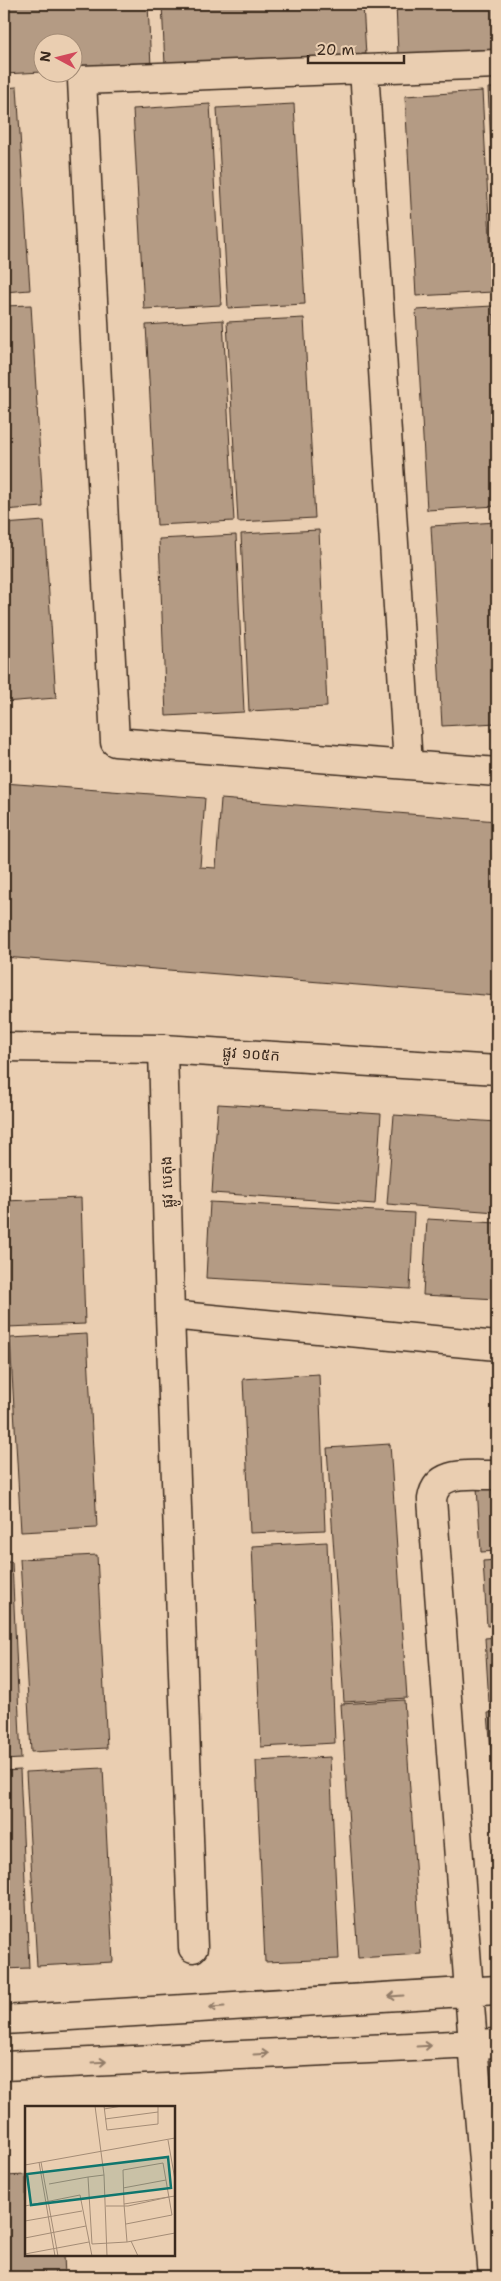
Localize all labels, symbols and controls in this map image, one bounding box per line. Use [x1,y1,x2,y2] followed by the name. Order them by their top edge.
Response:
[32,32,82,82] north arrow
[308,32,405,64] scale bar
[316,40,355,60] text: 20 m
[35,50,55,63] text: N
[221,1042,280,1069] street label: ផ្លូវ ១០៥ក
[156,1155,181,1209] street label: ផ្លូវ បេតុង
[388,1992,404,2001] one-way arrow
[209,2003,225,2012] one-way arrow
[416,2042,432,2051] one-way arrow
[253,2049,269,2059] one-way arrow
[91,2057,107,2066] one-way arrow
[25,2106,175,2256] inset map

